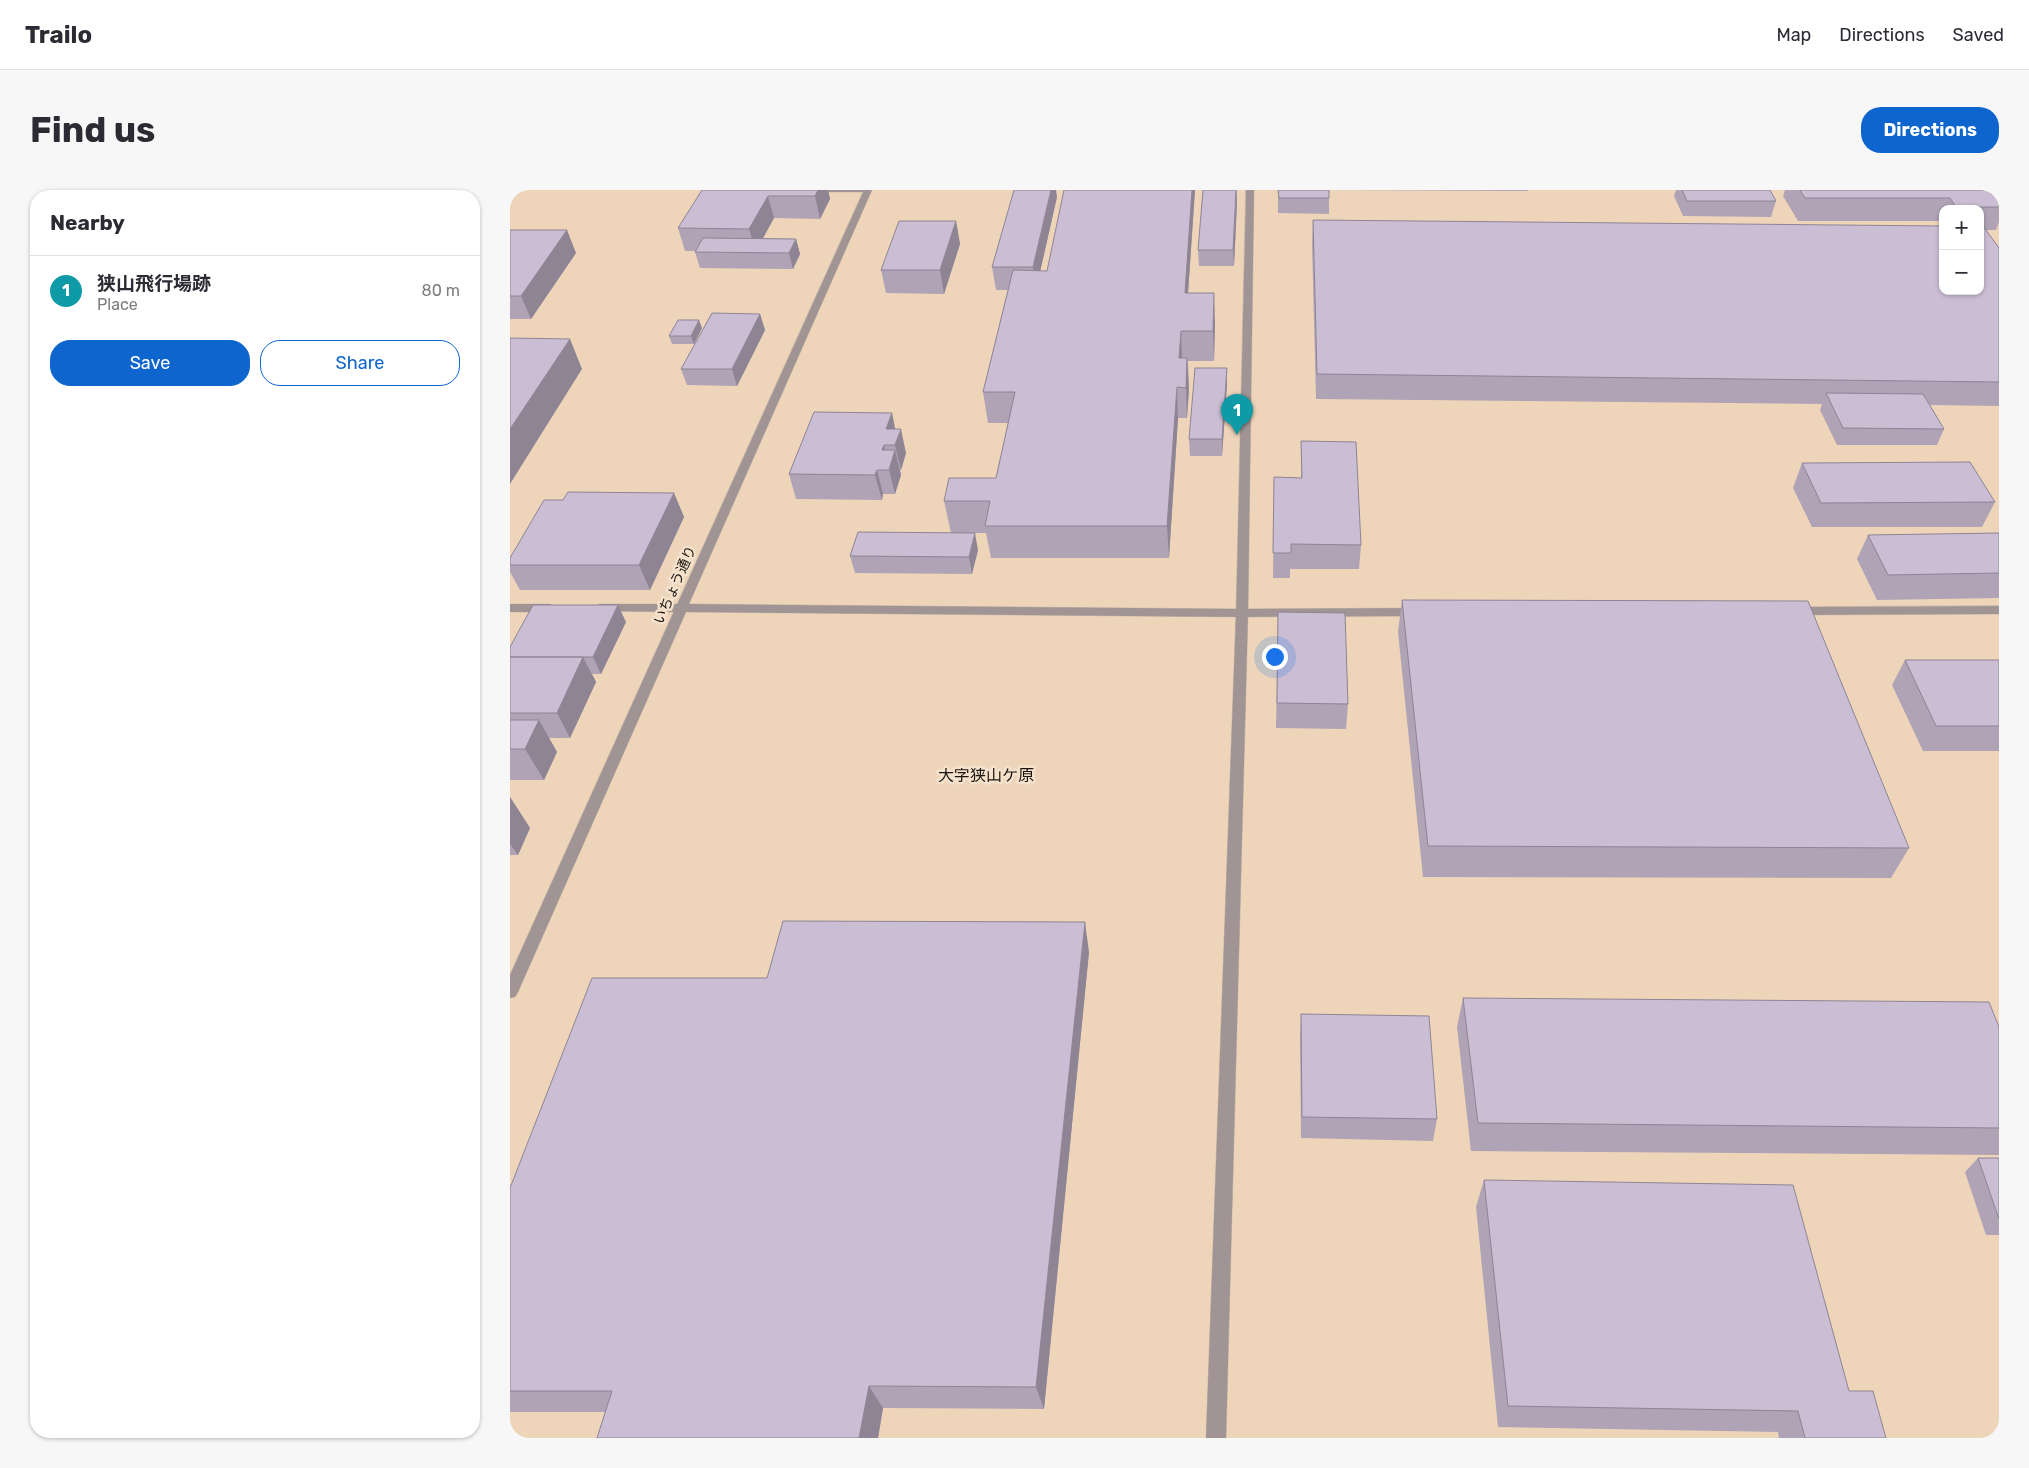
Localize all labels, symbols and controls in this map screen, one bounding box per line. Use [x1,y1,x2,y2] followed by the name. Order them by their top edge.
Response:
[25,21,92,49] text: Trailo
[1776,24,1811,46] text: Map
[1839,24,1925,46] text: Directions
[1953,24,2004,46] text: Saved
[1861,107,1999,153] button: Directions
[30,109,155,151] text: Find us
[1939,205,1984,295] map controls
[1939,205,1984,250] button: +
[50,210,125,235] text: Nearby
[1939,250,1984,295] button: −
[97,272,211,295] text: 狭山飛行場跡
[62,281,70,300] text: 1
[422,281,460,300] text: 80 m
[97,295,138,314] text: Place
[50,340,250,386] button: Save
[260,340,460,386] button: Share
[1221,394,1253,435] pin: 1
[650,543,700,627] street label: いちょう通り
[1262,644,1288,670] your location
[938,766,1034,785] district label: 大字狭山ケ原

